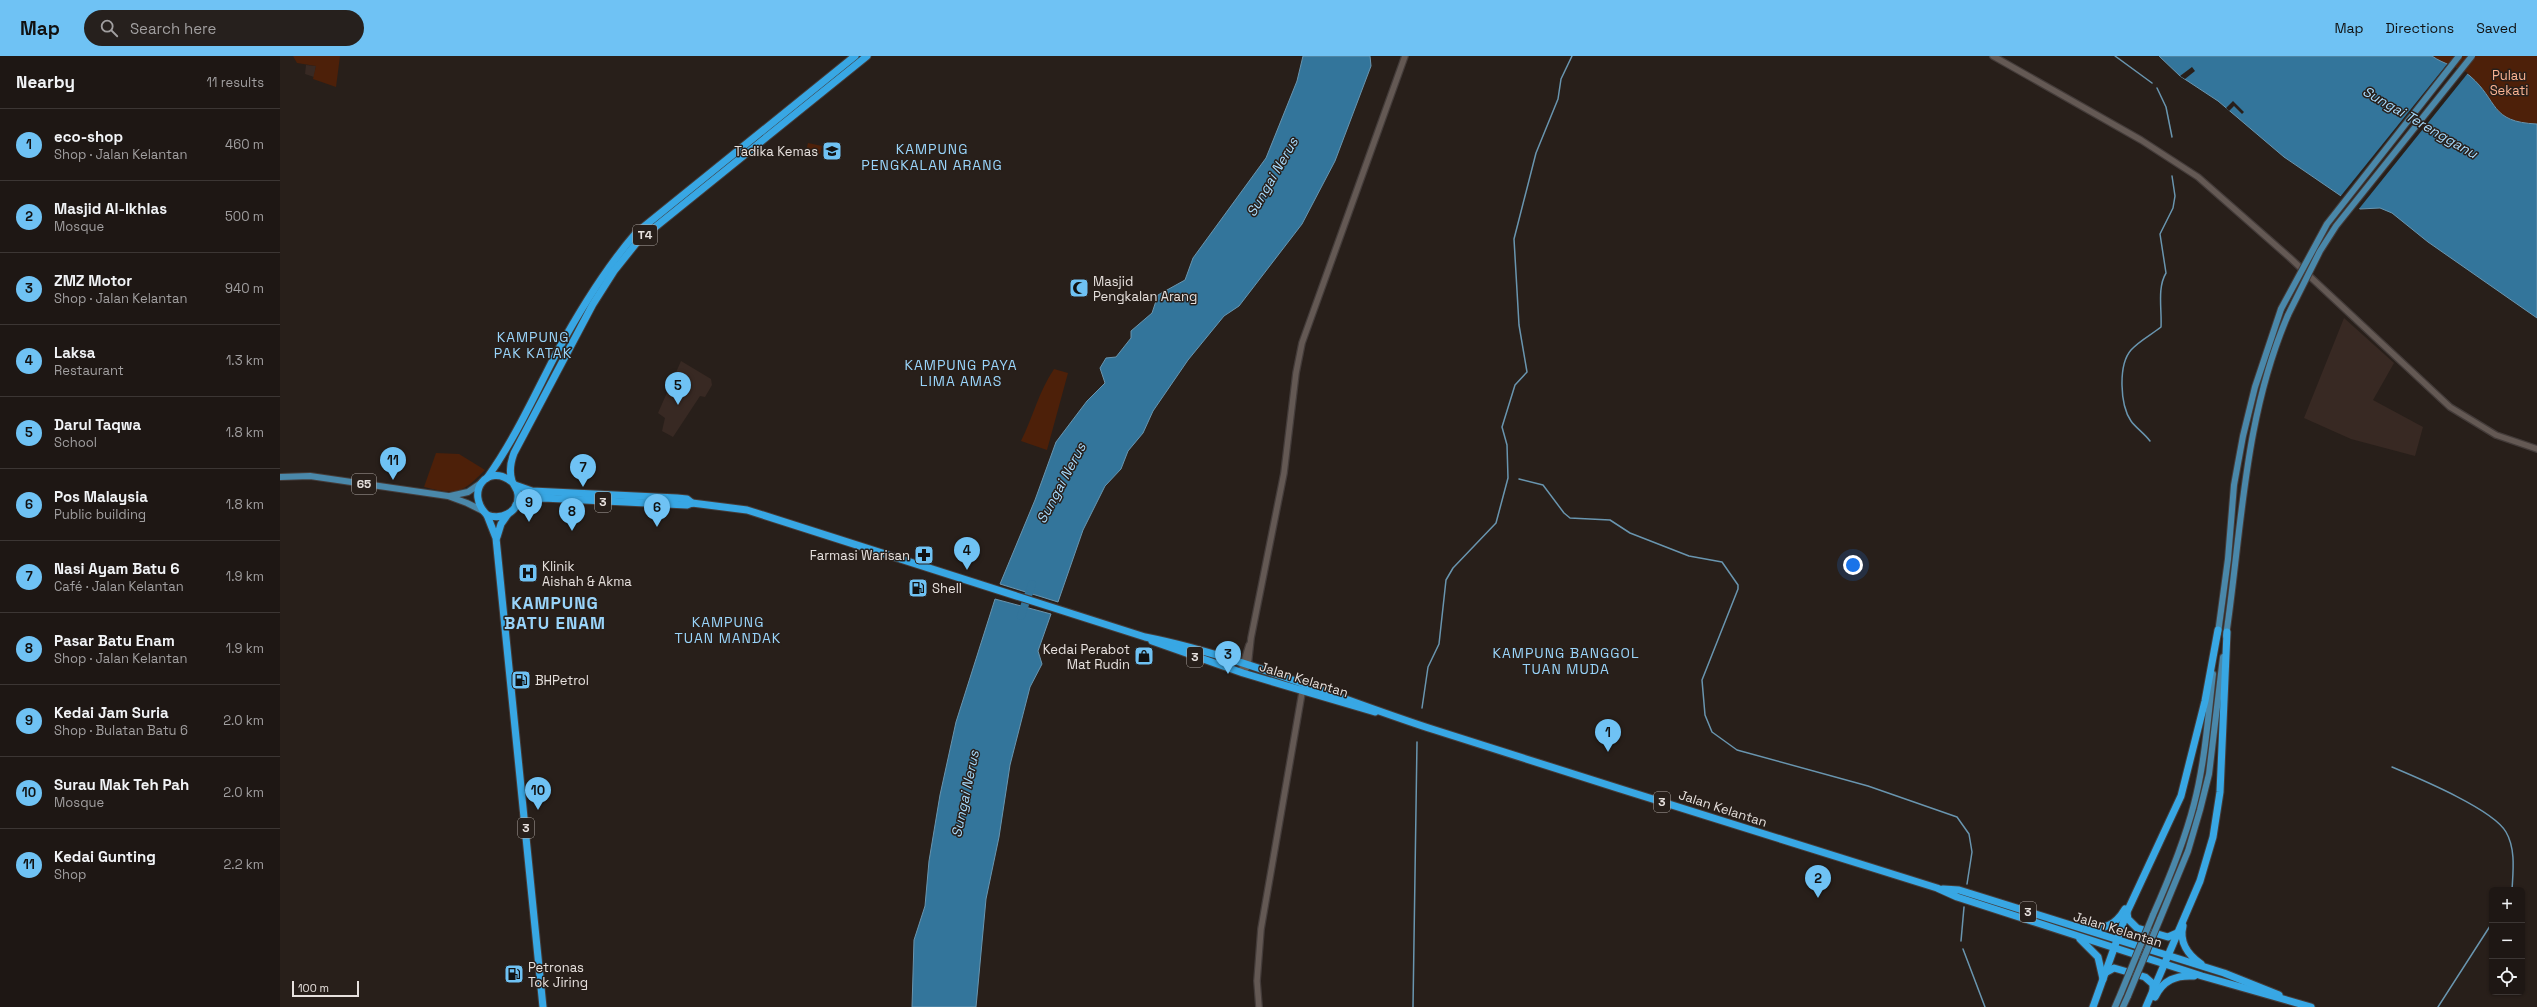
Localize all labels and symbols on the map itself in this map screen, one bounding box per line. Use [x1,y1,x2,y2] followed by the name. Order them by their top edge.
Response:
[2490,67,2528,99] park label: Pulau Sekati
[2359,82,2482,163] water label: Sungai Terengganu
[1242,134,1302,220] water label: Sungai Nerus
[821,140,843,162] school or university icon: Tadika Kemas
[861,140,1003,174] district label: KAMPUNG PENGKALAN ARANG
[734,143,818,160] place label: Tadika Kemas
[633,225,657,245] road number: T4
[1093,273,1197,305] place label: Masjid Pengkalan Arang
[1068,277,1090,299] mosque icon: Masjid Pengkalan Arang
[494,328,572,362] district label: KAMPUNG PAK KATAK
[904,356,1018,390] district label: KAMPUNG PAYA LIMA AMAS
[665,372,691,405] pin: 5
[1032,439,1090,526] water label: Sungai Nerus
[380,447,406,480] pin: 11
[570,454,596,487] pin: 7
[352,474,376,494] road number: 65
[516,489,542,522] pin: 9
[595,492,611,512] road number: 3
[644,494,670,527] pin: 6
[559,498,585,531] pin: 8
[954,537,980,570] pin: 4
[913,544,935,566] pharmacy icon: Farmasi Warisan
[810,547,910,564] place label: Farmasi Warisan
[1843,555,1863,575] your location
[542,558,632,590] place label: Klinik Aishah & Akma
[517,562,539,584] hospital icon: Klinik Aishah & Akma
[907,577,929,599] fuel station icon: Shell
[932,580,962,597] place label: Shell
[504,592,606,634] district label: KAMPUNG BATU ENAM
[675,613,781,647] district label: KAMPUNG TUAN MANDAK
[1043,641,1130,673] place label: Kedai Perabot Mat Rudin
[1215,641,1241,674] pin: 3
[1492,644,1640,678] district label: KAMPUNG BANGGOL TUAN MUDA
[1133,645,1155,667] shop icon: Kedai Perabot Mat Rudin
[1187,647,1203,667] road number: 3
[1257,658,1350,701] street label: Jalan Kelantan
[510,669,532,691] fuel station icon: BHPetrol
[535,672,589,689] place label: BHPetrol
[1595,719,1621,752] pin: 1
[947,748,983,839] water label: Sungai Nerus
[525,777,551,810] pin: 10
[1676,786,1769,831] street label: Jalan Kelantan
[1654,792,1670,812] road number: 3
[518,818,534,838] road number: 3
[1805,865,1831,898] pin: 2
[2020,902,2036,922] road number: 3
[2071,908,2164,951] street label: Jalan Kelantan
[528,959,588,991] place label: Petronas Tok Jiring
[503,963,525,985] fuel station icon: Petronas Tok Jiring
[292,979,359,998] scale bar

